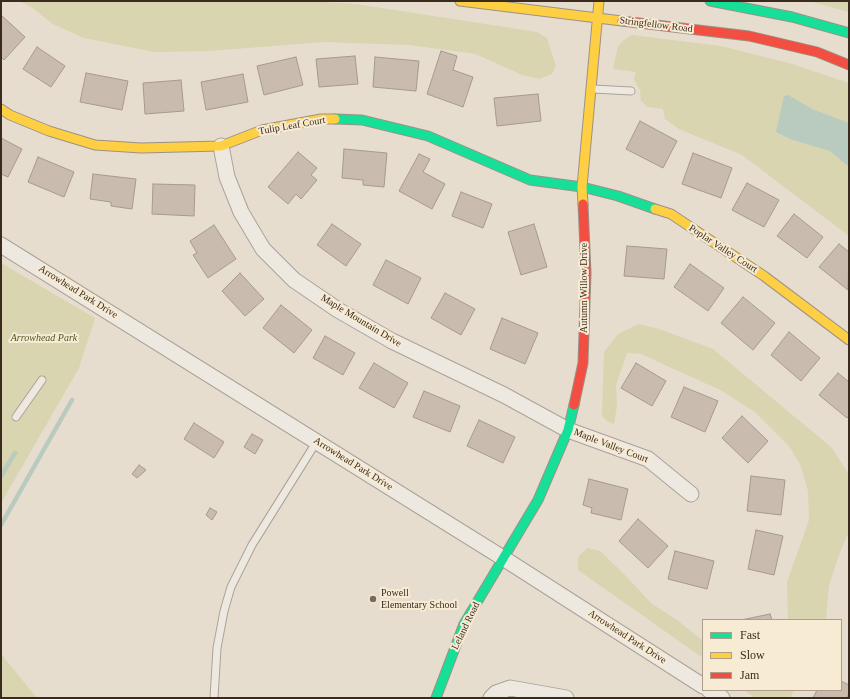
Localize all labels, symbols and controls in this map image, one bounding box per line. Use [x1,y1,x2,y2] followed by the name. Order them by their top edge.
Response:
[619,15,693,35] street label: Stringfellow Road
[258,114,326,138] street label: Tulip Leaf Court
[686,222,760,276] street label: Poplar Valley Court
[578,243,590,333] street label: Autumn Willow Drive
[36,263,120,321] street label: Arrowhead Park Drive
[318,292,404,350] street label: Maple Mountain Drive
[11,332,77,344] park label: Arrowhead Park
[572,426,650,466] street label: Maple Valley Court
[311,435,395,493] street label: Arrowhead Park Drive
[381,587,457,610] place label: Powell Elementary School
[368,594,378,604] marker: Powell Elementary School
[449,600,483,652] street label: Leland Road
[586,607,668,667] street label: Arrowhead Park Drive
[702,619,842,691] legend
[740,628,760,642] text: Fast
[740,648,765,662] text: Slow
[740,668,759,682] text: Jam

